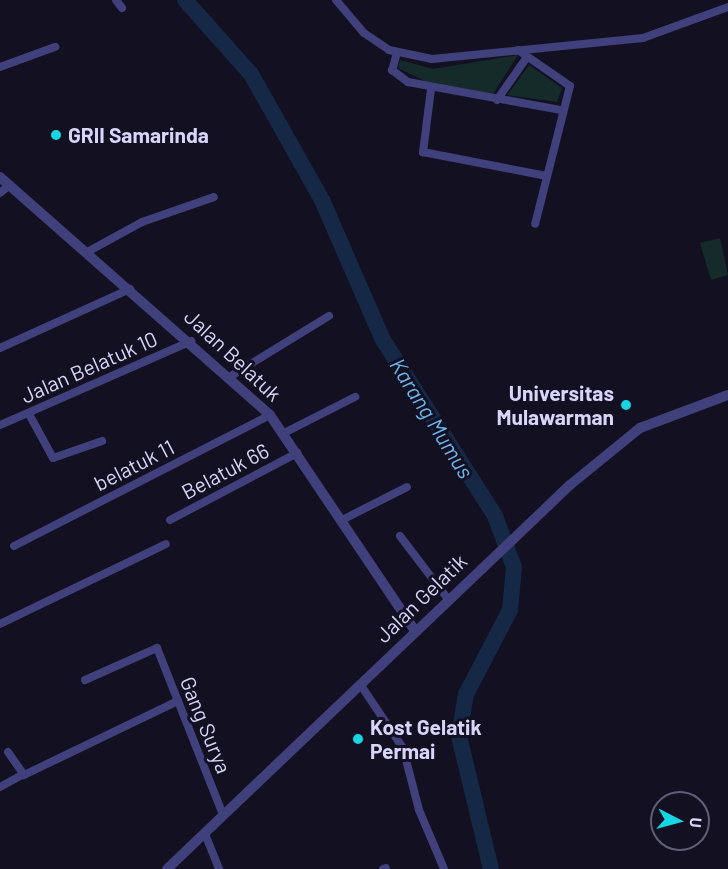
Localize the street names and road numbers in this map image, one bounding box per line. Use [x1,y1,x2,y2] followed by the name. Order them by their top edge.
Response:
[179,304,287,406] street label: Jalan Belatuk
[17,326,161,408] street label: Jalan Belatuk 10
[90,434,178,496] street label: belatuk 11
[177,438,273,504] street label: Belatuk 66
[370,548,472,648] street label: Jalan Gelatik
[175,673,237,777] street label: Gang Surya

